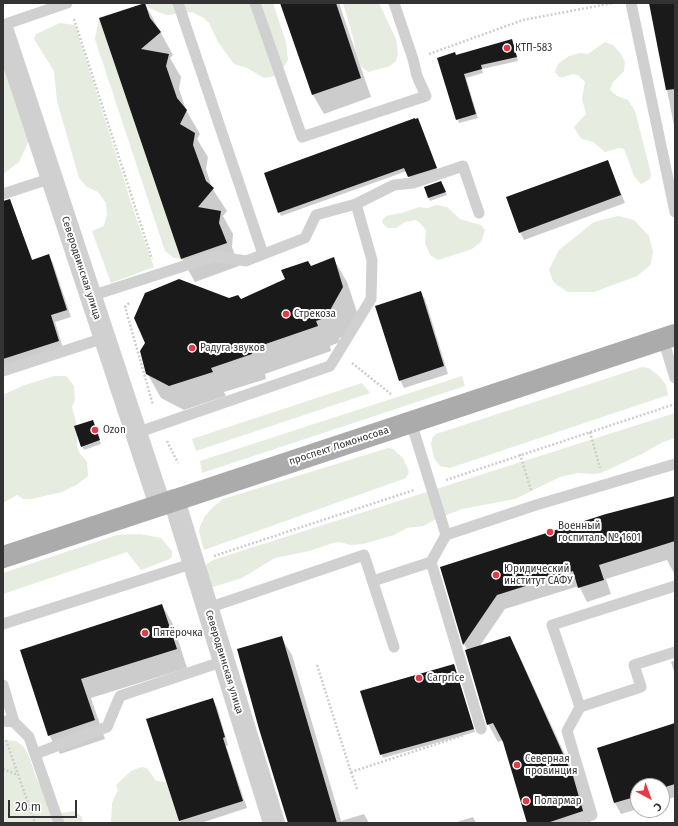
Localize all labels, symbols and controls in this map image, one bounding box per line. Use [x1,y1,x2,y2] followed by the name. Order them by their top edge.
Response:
[515,42,552,54] place label: КТП-583
[502,43,512,53] marker: КТП-583
[59,215,103,321] street label: Северодвинская улица
[294,308,336,320] place label: Стрекоза
[281,309,291,319] marker: Стрекоза
[200,342,265,354] place label: Радуга звуков
[187,343,197,353] marker: Радуга звуков
[103,424,126,436] place label: Ozon
[288,424,390,468] street label: проспект Ломоносова
[90,425,100,435] marker: Ozon
[558,520,641,544] place label: Военный госпиталь № 1601
[545,527,555,537] marker: Военный госпиталь № 1601
[504,563,573,586] place label: Юридический институт САФУ
[491,570,501,580] marker: Юридический институт САФУ
[202,609,246,715] street label: Северодвинская улица
[153,627,203,639] place label: Пятёрочка
[140,628,150,638] marker: Пятёрочка
[427,672,464,684] place label: Carprice
[414,673,424,683] marker: Carprice
[525,753,578,776] place label: Северная провинция
[512,760,522,770] marker: Северная провинция
[630,778,670,818] north arrow
[10,792,79,818] scale bar
[534,795,582,807] place label: Полармар
[521,796,531,806] marker: Полармар
[15,800,41,814] text: 20 m
[651,800,664,814] text: С

